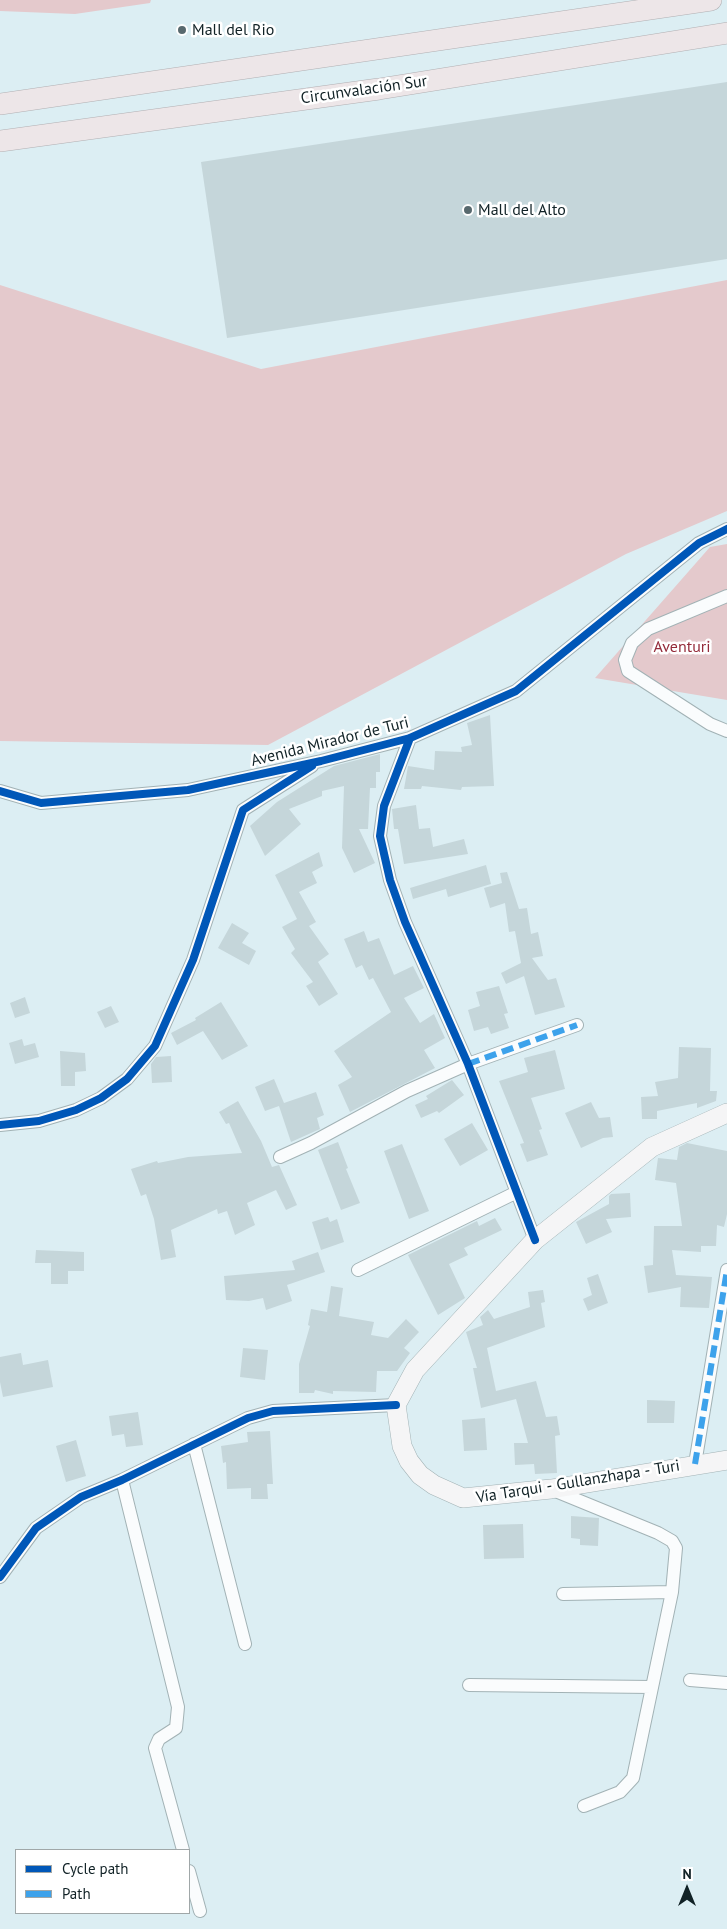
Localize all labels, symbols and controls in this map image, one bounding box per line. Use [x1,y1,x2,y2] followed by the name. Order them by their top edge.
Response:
[192,20,274,40] place label: Mall del Rio
[176,24,188,36] marker: Mall del Rio
[300,72,428,108] street label: Circunvalación Sur
[478,200,566,220] place label: Mall del Alto
[462,204,474,216] marker: Mall del Alto
[654,637,710,657] park label: Aventuri
[249,713,411,771] street label: Avenida Mirador de Turi
[475,1456,681,1508] street label: Vía Tarqui - Gullanzhapa - Turi
[15,1849,190,1914] legend
[62,1859,128,1878] text: Cycle path
[662,1864,712,1914] north arrow
[682,1865,692,1883] text: N
[62,1884,91,1903] text: Path

